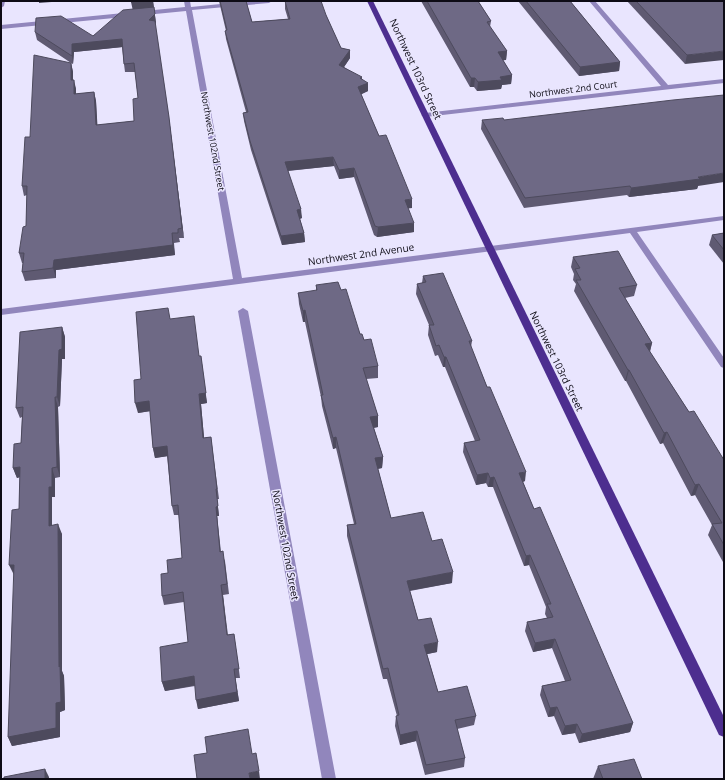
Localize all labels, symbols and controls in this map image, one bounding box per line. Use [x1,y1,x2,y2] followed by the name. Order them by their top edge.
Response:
[387,16,446,122] street label: Northwest 103rd Street
[528,77,618,101] street label: Northwest 2nd Court
[198,90,228,192] street label: Northwest 102nd Street
[307,240,415,268] street label: Northwest 2nd Avenue
[527,309,587,414] street label: Northwest 103rd Street
[269,489,303,602] street label: Northwest 102nd Street

